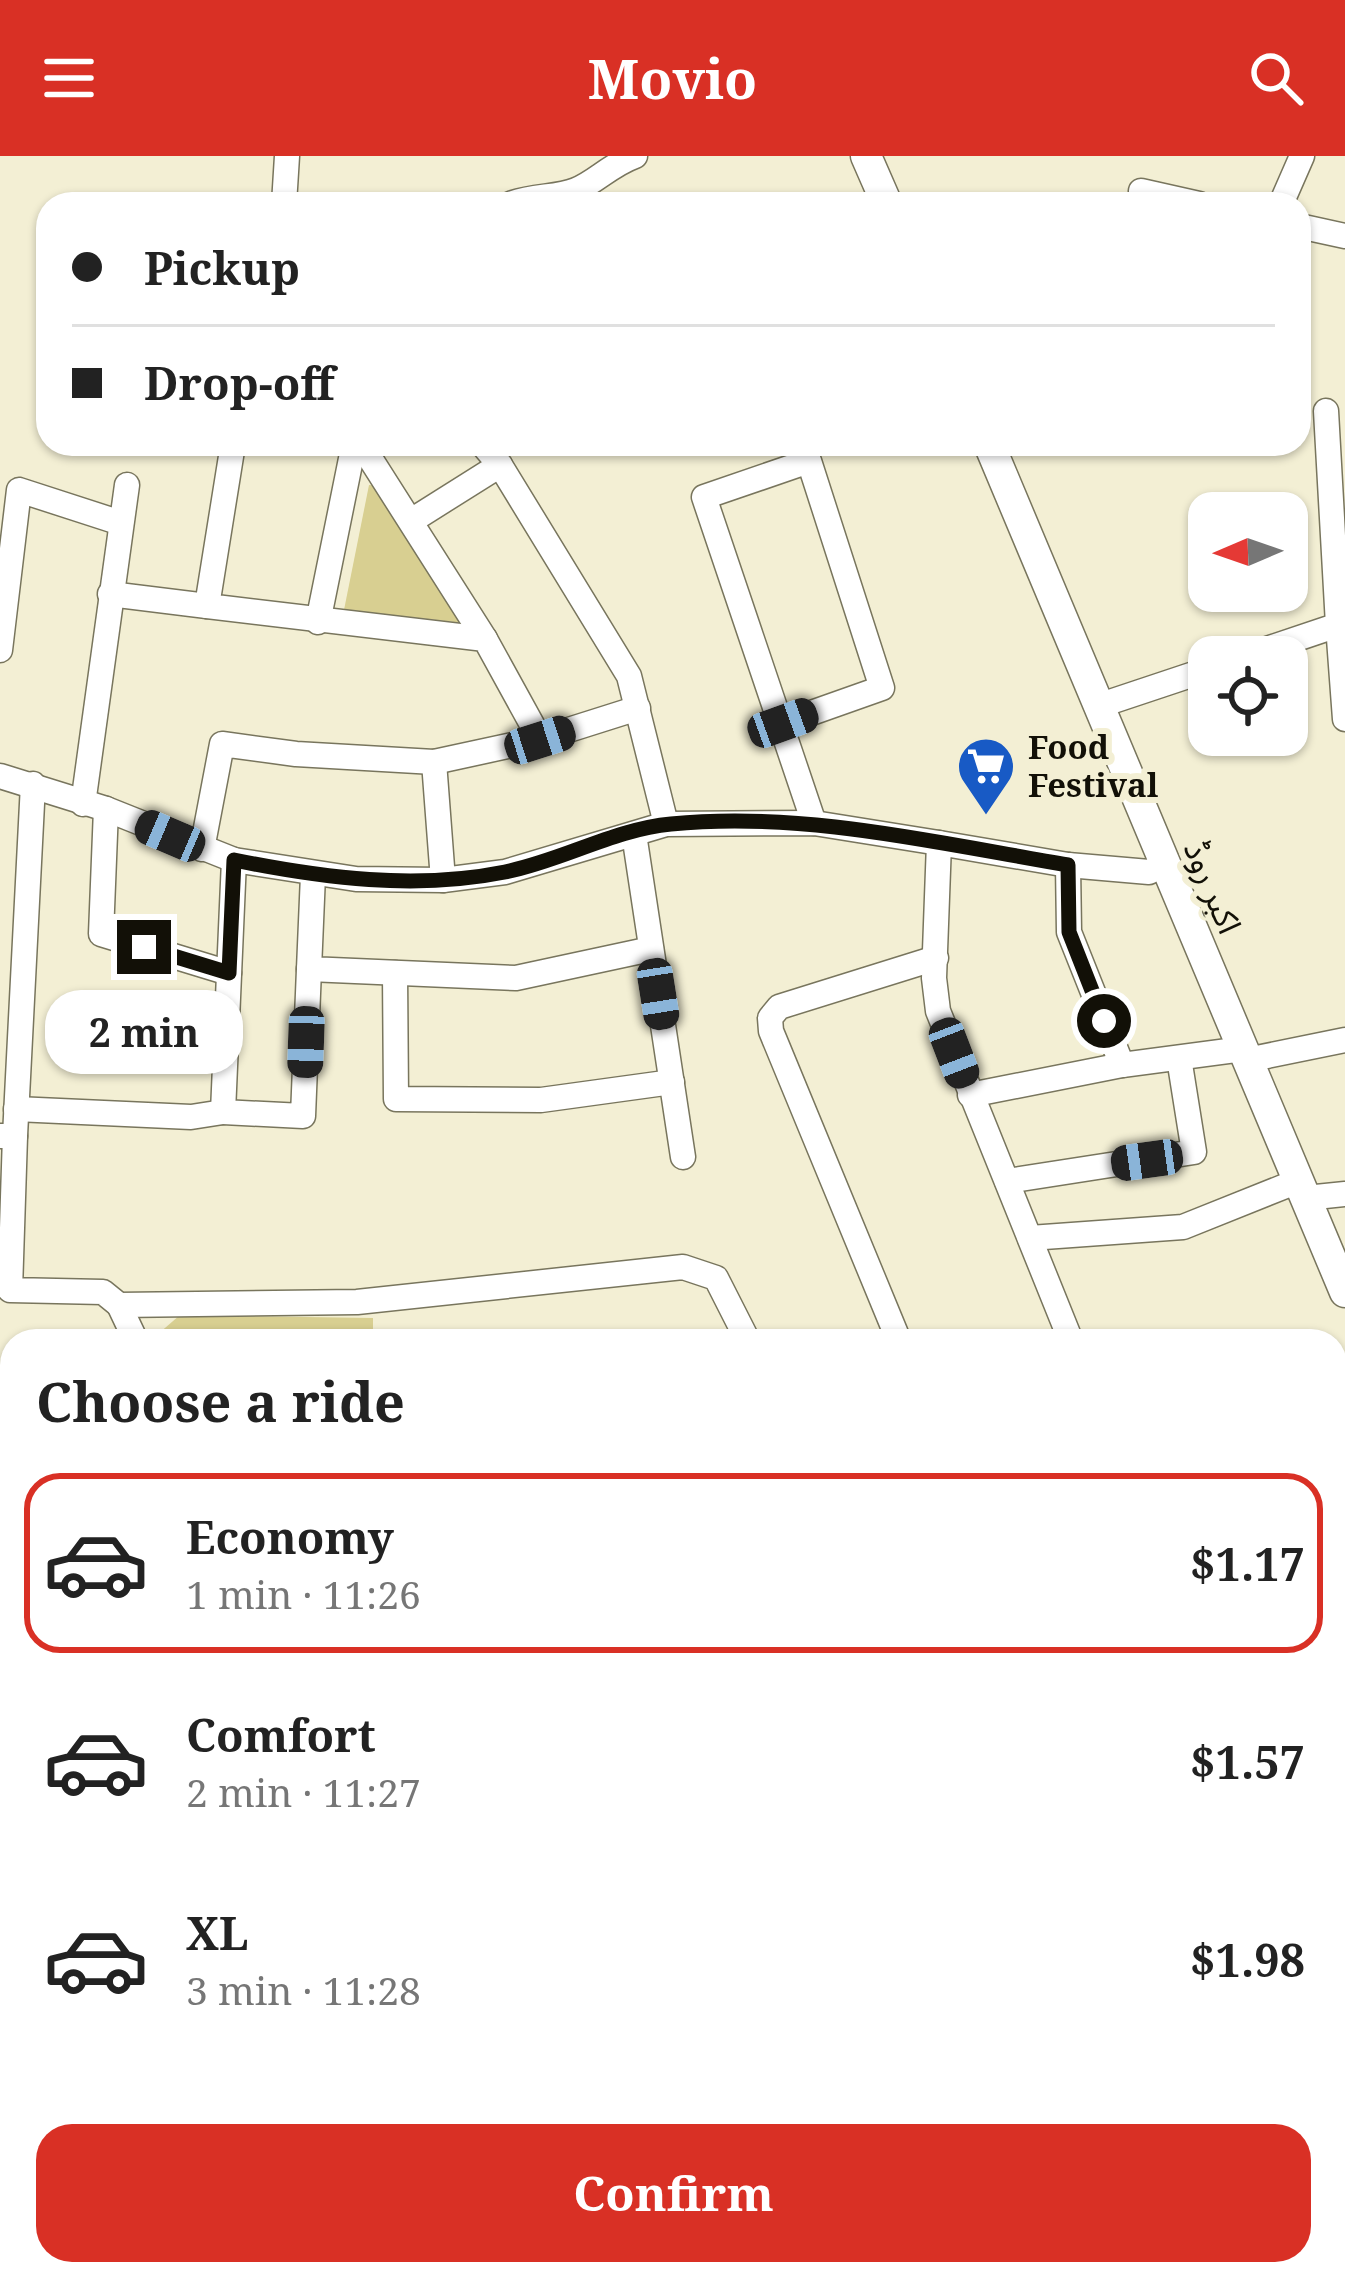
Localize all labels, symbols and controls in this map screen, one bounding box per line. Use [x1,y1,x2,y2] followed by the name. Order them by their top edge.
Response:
[588,41,757,115] text: Movio
[36,45,102,111] icon: menu
[1243,45,1309,111] icon: search
[144,237,300,298] text: Pickup
[144,352,335,413] text: Drop-off
[1188,492,1308,612] north arrow
[1188,492,1308,756] map controls
[1188,636,1308,756] button: locate
[743,694,823,752] car
[500,712,580,768] car
[1028,724,1159,807] place label: Food Festival
[955,735,1017,817] supermarket icon: Food Festival
[130,805,210,867] car
[1174,833,1253,940] street label: اکبر روڈ
[117,920,171,974] route end
[635,956,681,1032] car
[45,989,243,1073] callout: 2 min
[1077,994,1131,1048] route start
[89,1005,199,1058] text: 2 min
[287,1005,325,1079] car
[924,1013,984,1093] car
[1109,1137,1185,1183] car
[36,1364,405,1438] text: Choose a ride
[186,1506,394,1567] text: Economy
[42,1509,150,1617] icon: car
[1190,1533,1305,1594] text: $1.17
[186,1567,421,1620] text: 1 min · 11:26
[186,1704,376,1765] text: Comfort
[42,1707,150,1815] icon: car
[1190,1731,1305,1792] text: $1.57
[186,1765,421,1818] text: 2 min · 11:27
[186,1902,248,1963] text: XL
[42,1905,150,2013] icon: car
[1190,1929,1305,1990] text: $1.98
[186,1963,421,2016] text: 3 min · 11:28
[36,2124,1311,2262] button: Confirm

